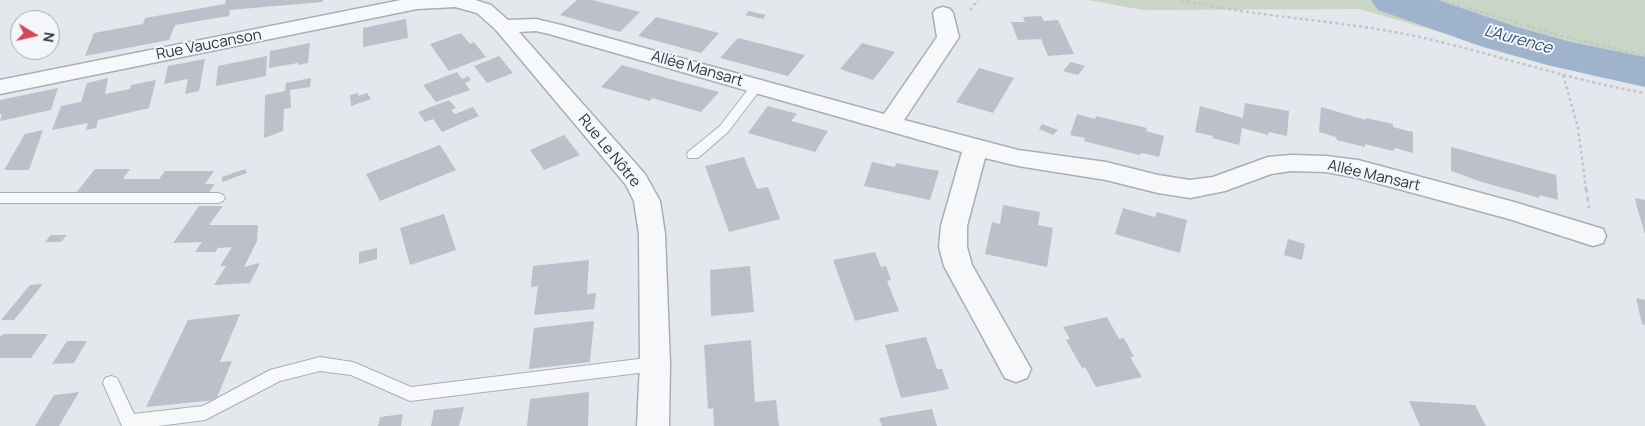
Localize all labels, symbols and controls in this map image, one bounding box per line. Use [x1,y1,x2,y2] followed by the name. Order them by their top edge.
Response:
[10,10,60,60] north arrow
[1482,22,1554,58] water label: L'Aurence
[155,26,263,64] street label: Rue Vaucanson
[39,31,59,44] text: N
[649,47,745,91] street label: Allée Mansart
[574,111,644,191] street label: Rue Le Nôtre
[1326,157,1422,195] street label: Allée Mansart

